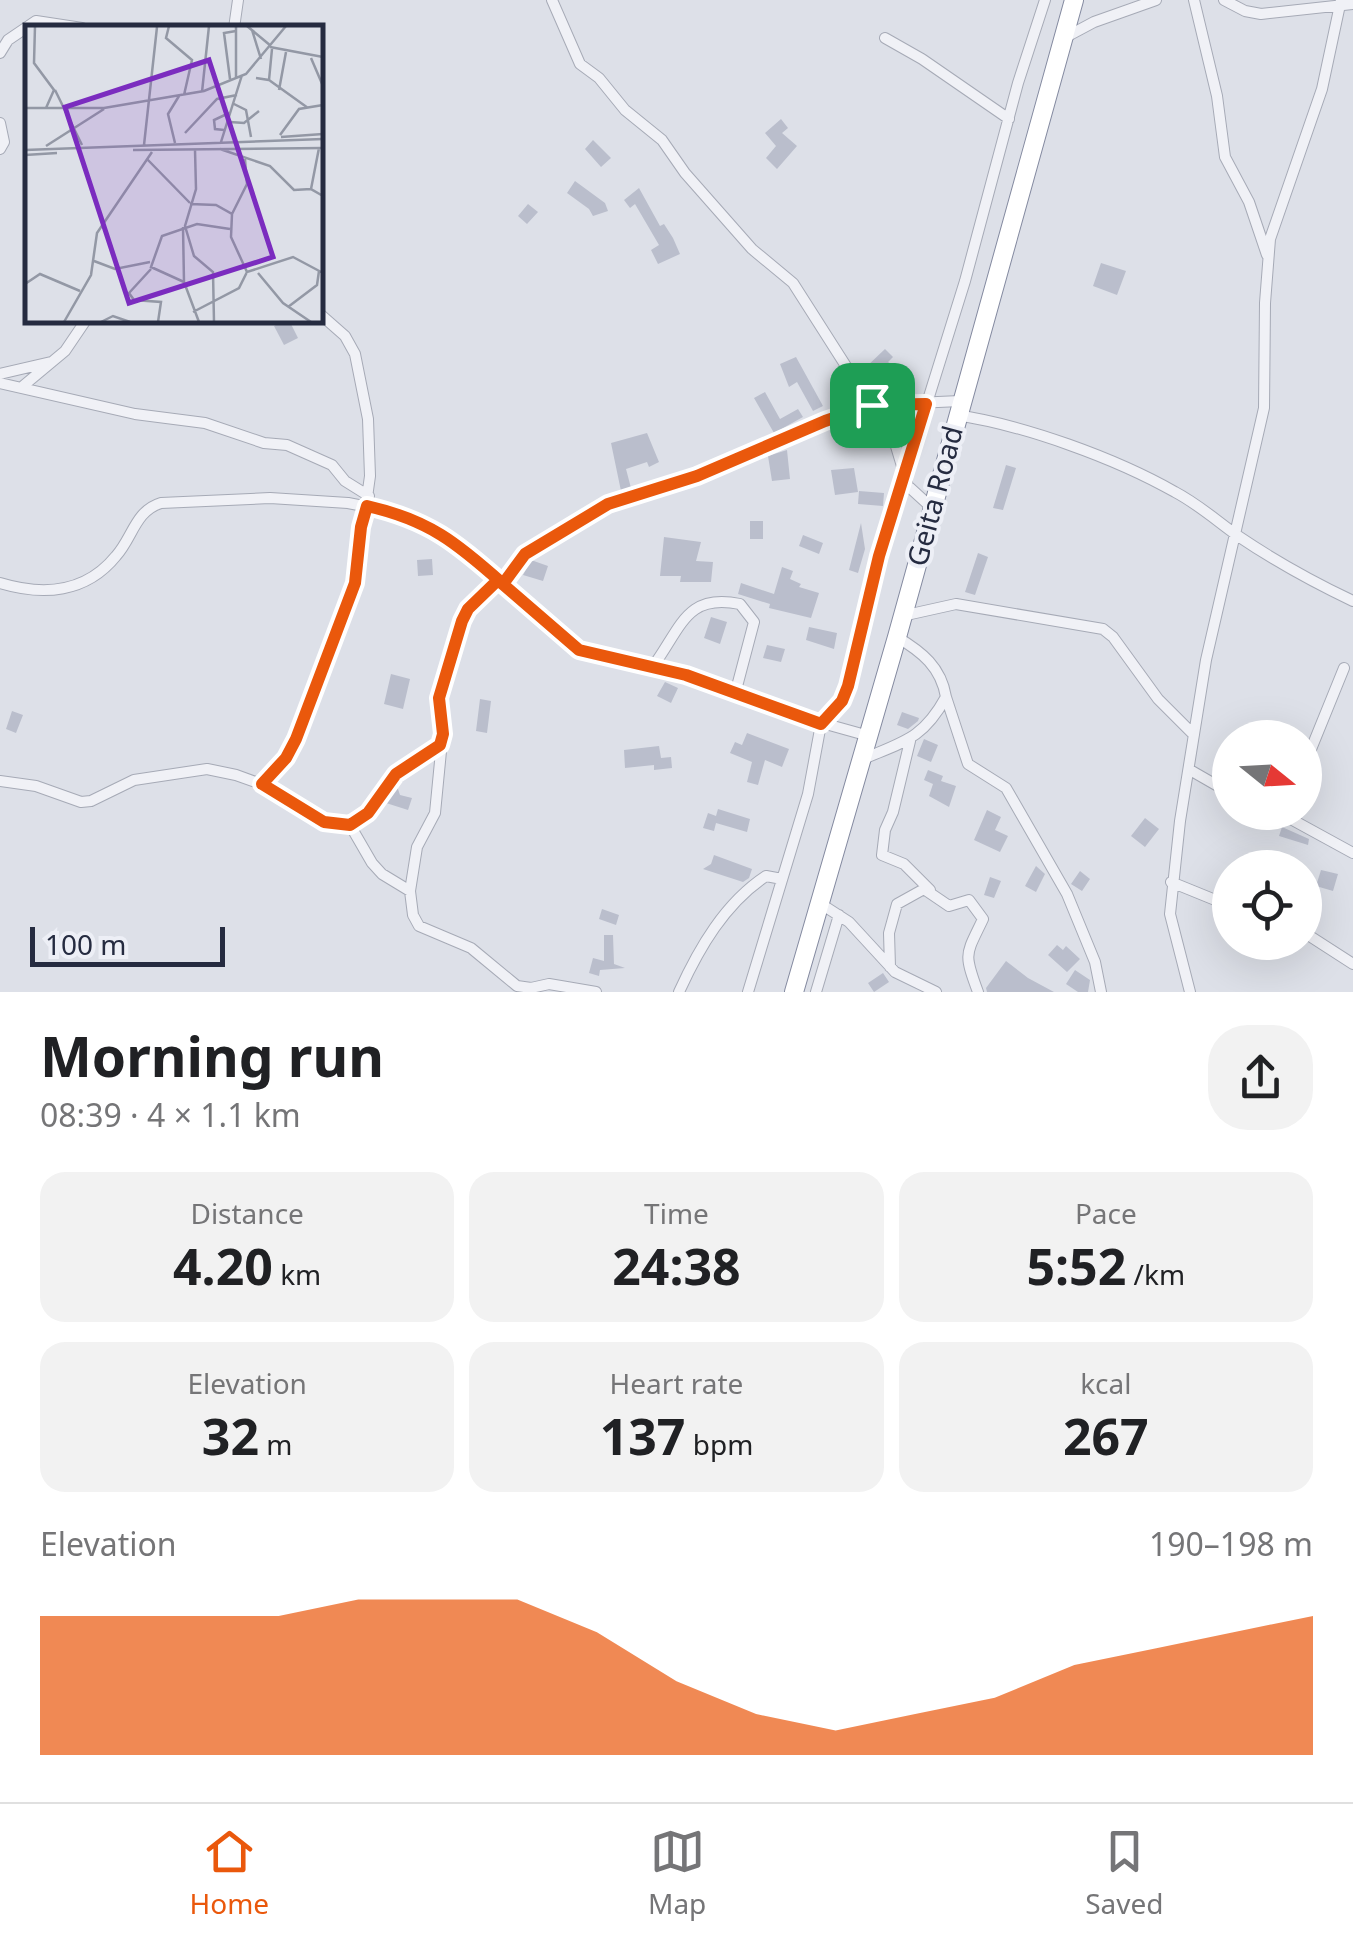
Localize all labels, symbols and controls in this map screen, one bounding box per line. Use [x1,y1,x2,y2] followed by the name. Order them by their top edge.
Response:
[25,25,322,322] inset map
[830,363,915,448] pin
[845,378,900,433] icon: arrive
[897,421,971,570] street label: Geita Road
[1212,720,1322,830] north arrow
[1212,720,1322,960] map controls
[1212,850,1322,960] button: locate
[30,922,225,966] scale bar
[45,925,127,963] text: 100 m
[40,1018,384,1093] text: Morning run
[1208,1025,1313,1130] button: share
[40,1093,301,1136] text: 08:39 · 4 × 1.1 km
[190,1194,304,1232] text: Distance
[644,1194,709,1232] text: Time
[1075,1194,1137,1232] text: Pace
[173,1232,273,1300] text: 4.20
[612,1232,741,1300] text: 24:38
[1026,1232,1126,1300] text: 5:52
[273,1255,321,1293] text: km
[1126,1255,1185,1293] text: /km
[187,1364,307,1402] text: Elevation
[610,1364,743,1402] text: Heart rate
[1080,1364,1131,1402] text: kcal
[202,1402,259,1470] text: 32
[600,1402,685,1470] text: 137
[1063,1402,1149,1470] text: 267
[259,1425,293,1463] text: m
[685,1425,753,1463] text: bpm
[40,1522,177,1565] text: Elevation
[1149,1522,1313,1565] text: 190–198 m
[189,1824,269,1922] tab: Home
[648,1824,706,1922] tab: Map
[1085,1824,1164,1922] tab: Saved

